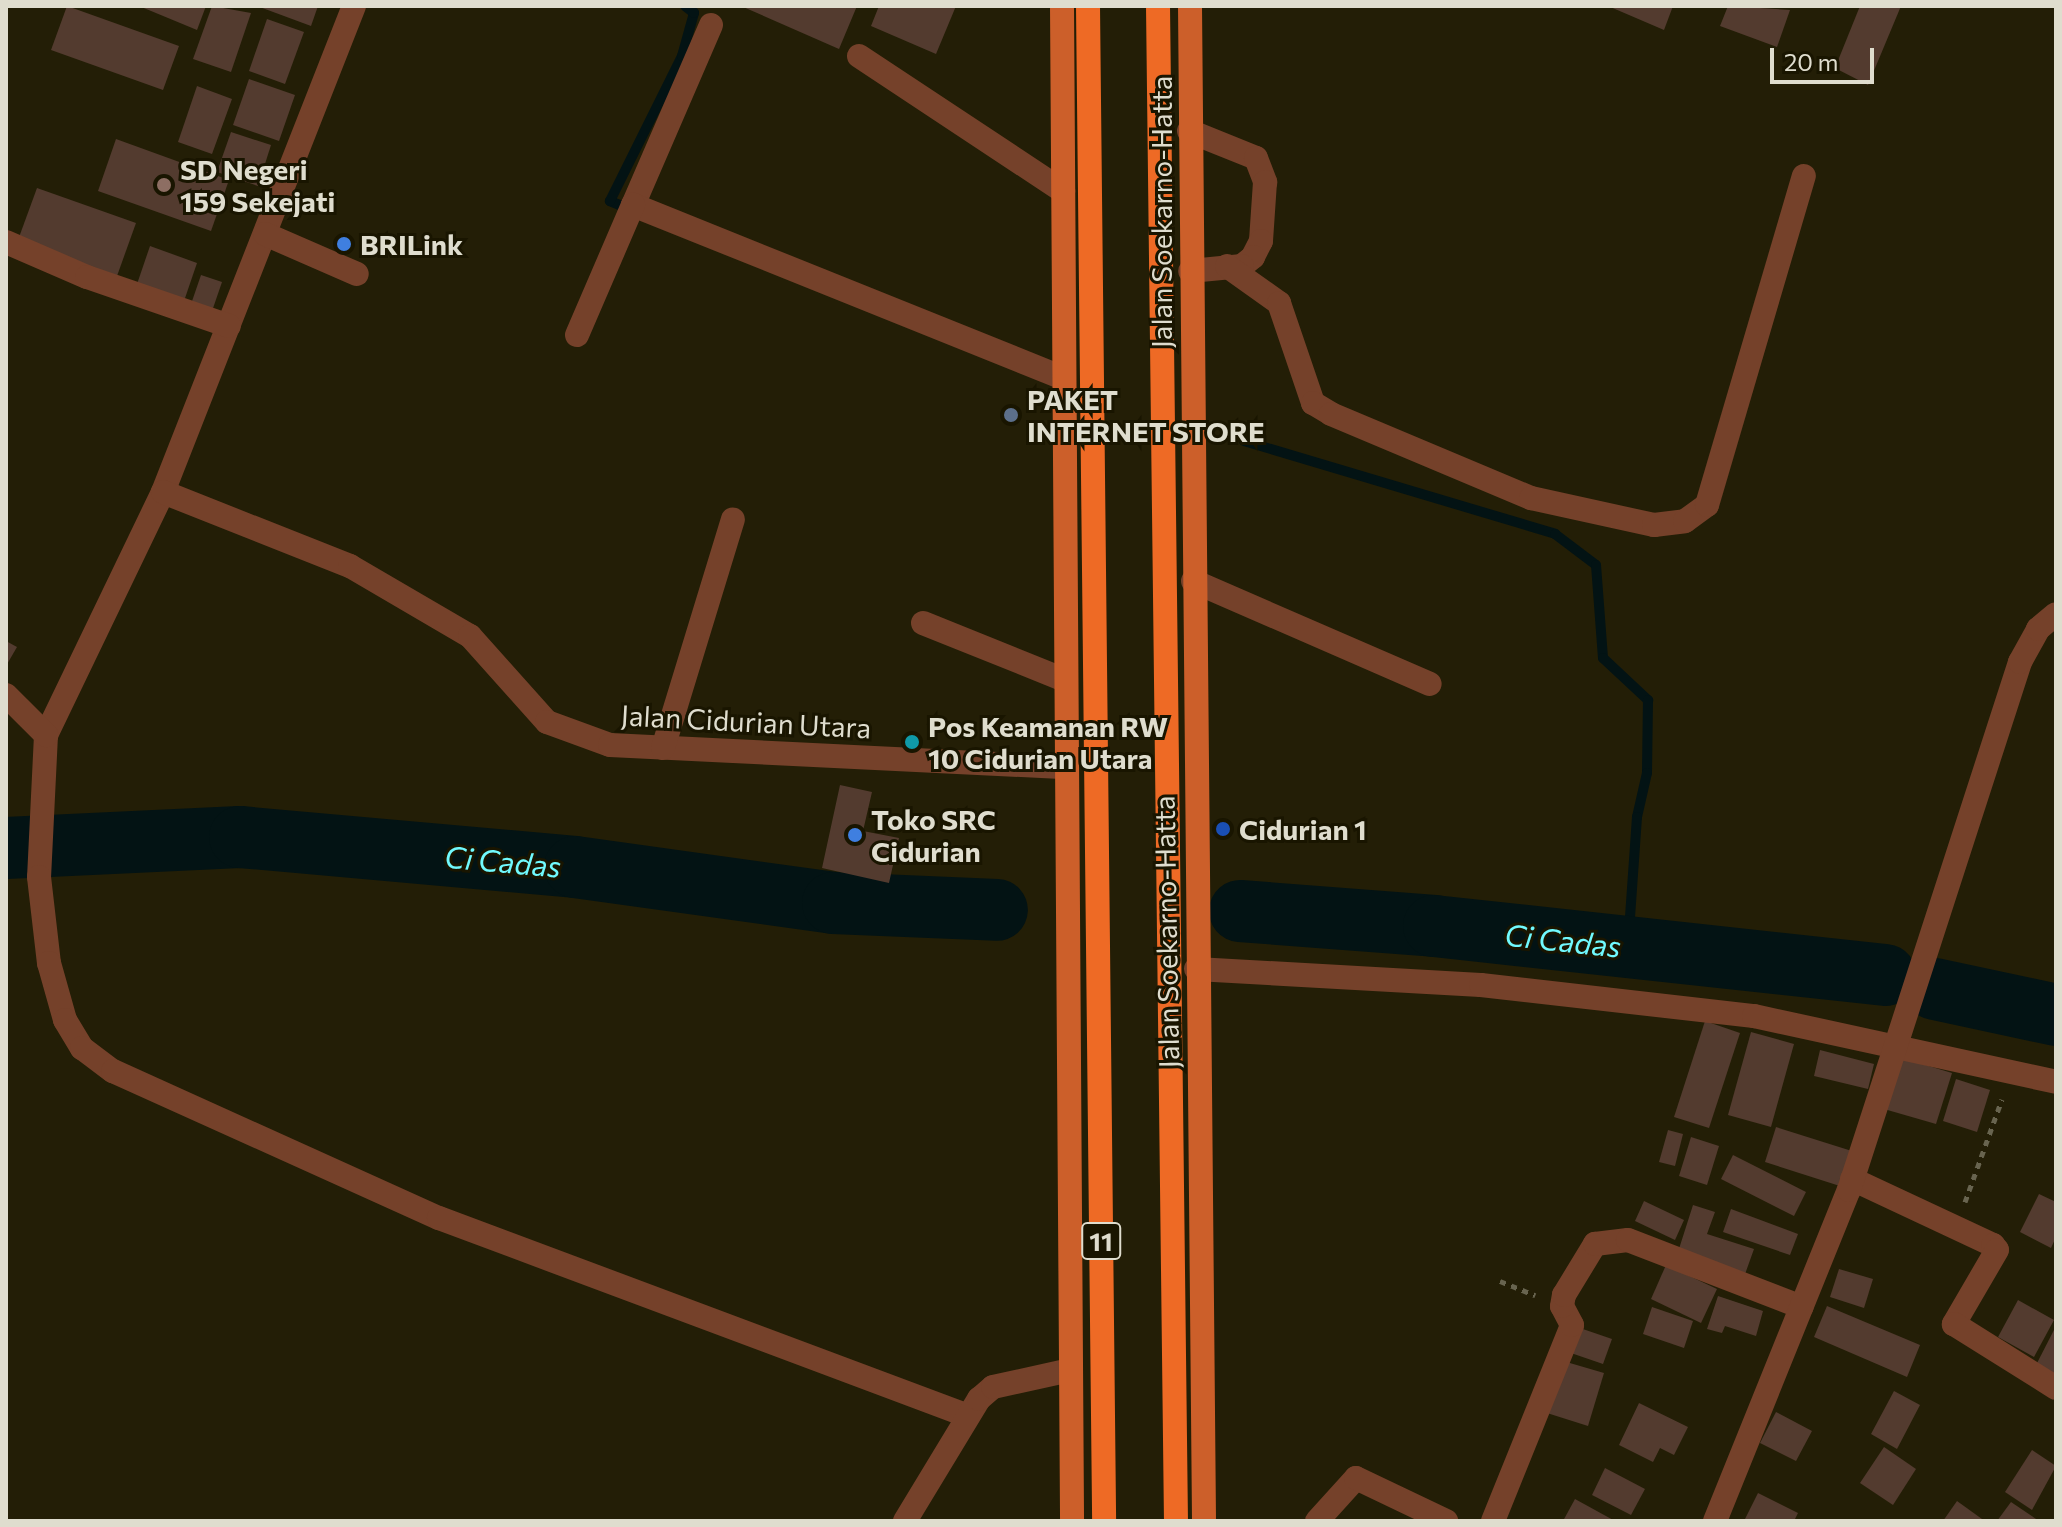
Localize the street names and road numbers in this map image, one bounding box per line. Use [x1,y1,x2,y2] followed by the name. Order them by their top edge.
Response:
[1144,76,1178,348] street label: Jalan Soekarno-Hatta
[620,698,872,744] street label: Jalan Cidurian Utara
[1147,795,1185,1069] street label: Jalan Soekarno-Hatta
[1081,1219,1121,1263] road number: 11

